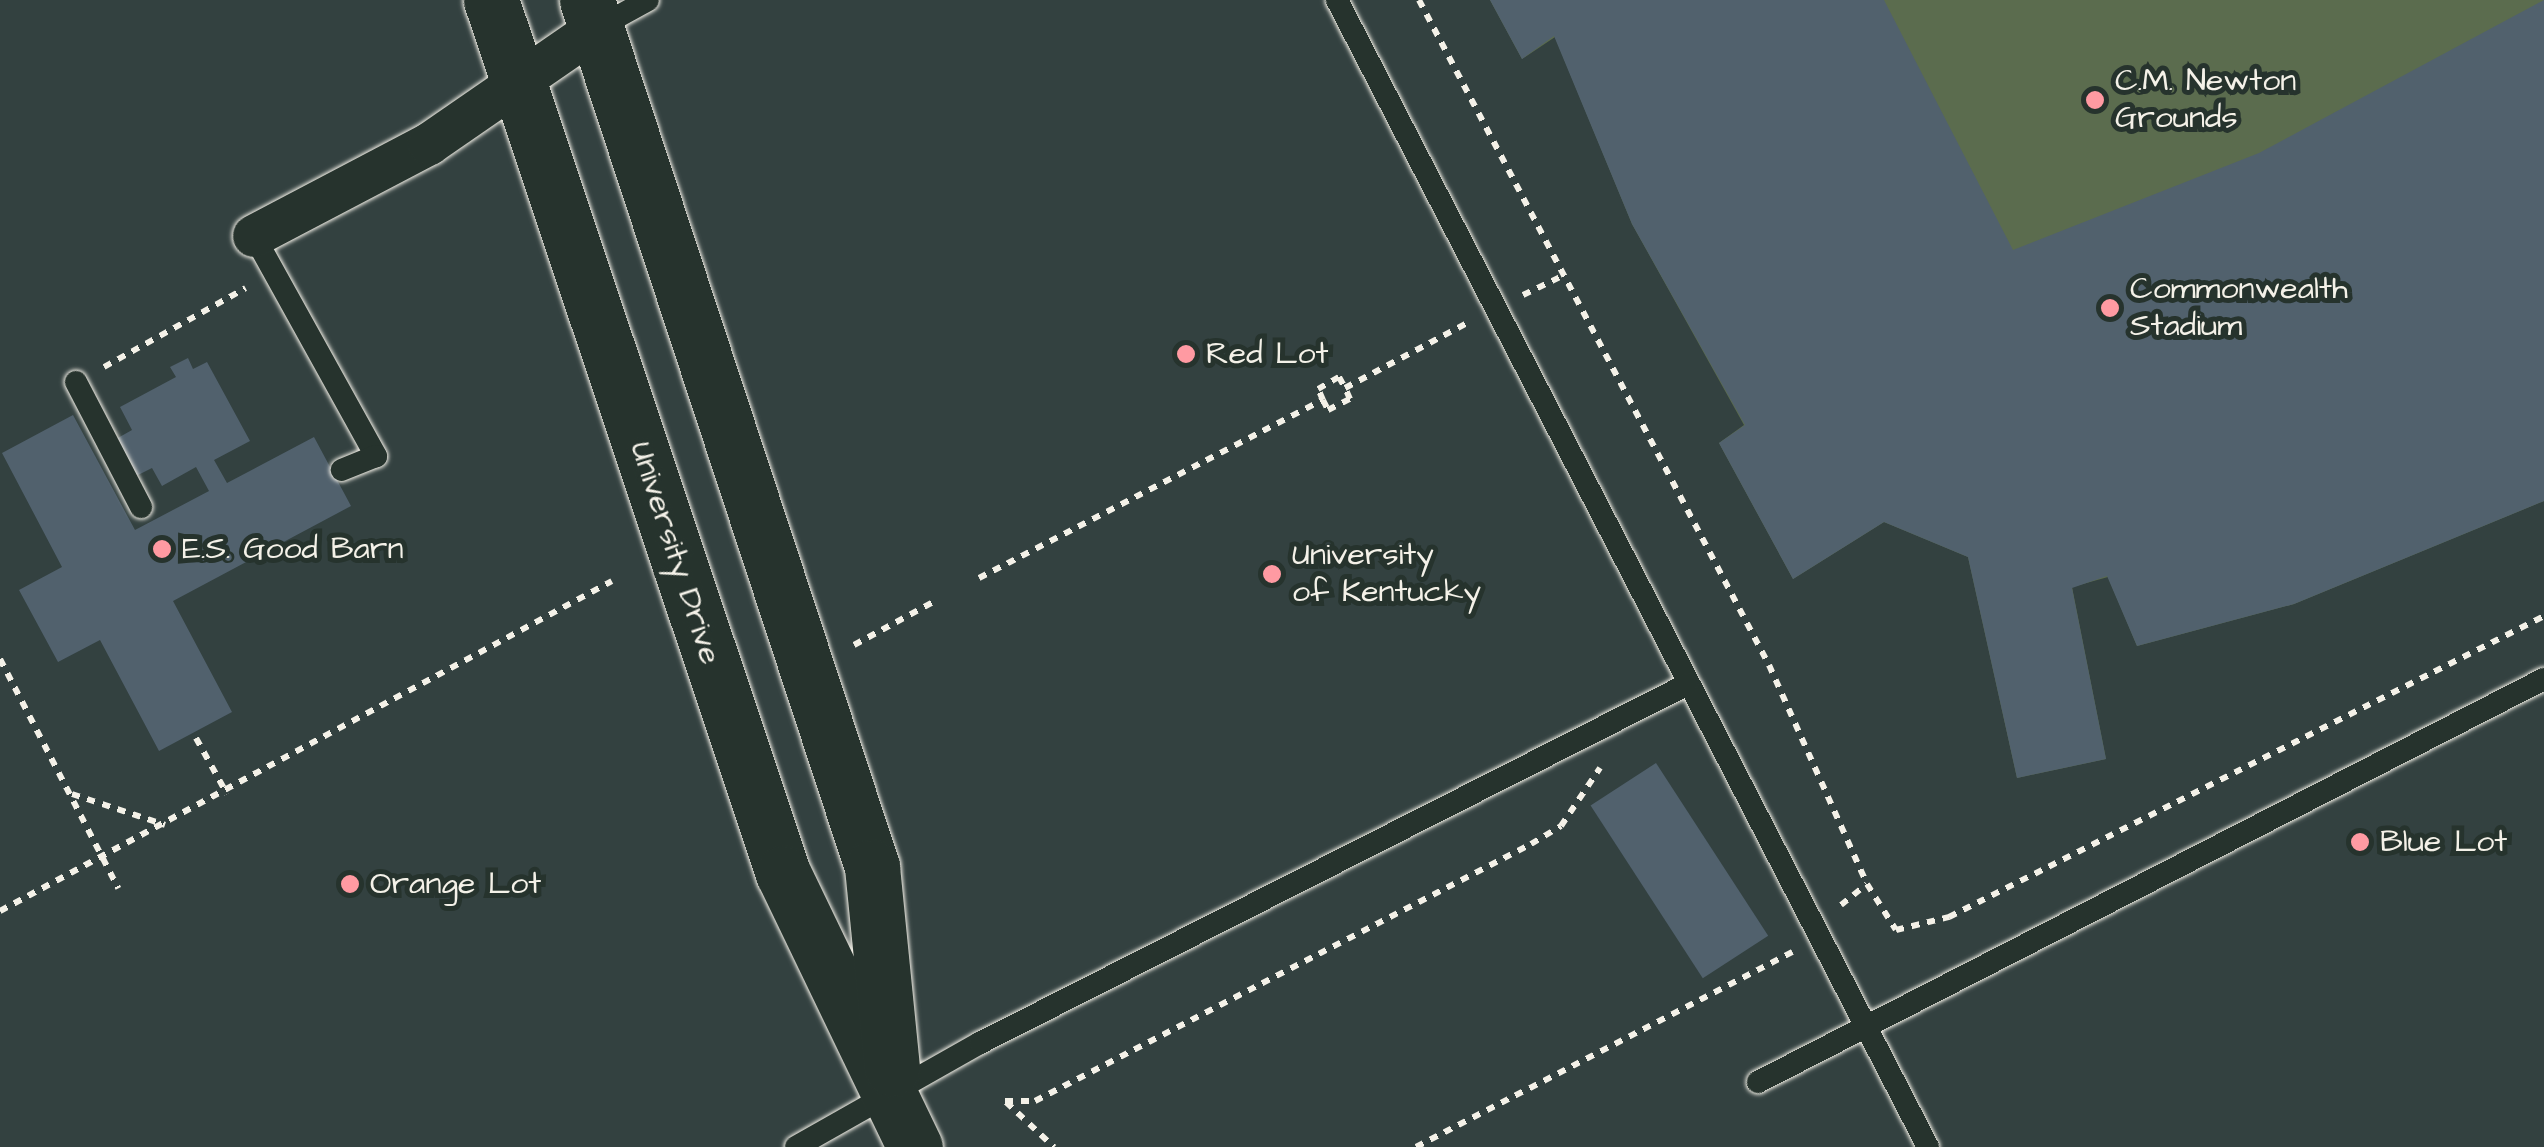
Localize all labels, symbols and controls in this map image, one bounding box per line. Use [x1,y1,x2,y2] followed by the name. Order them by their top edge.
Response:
[2115,63,2296,138] place label: C.M. Newton Grounds
[2084,89,2106,111] marker: C.M. Newton Grounds
[2130,271,2348,346] place label: Commonwealth Stadium
[2099,297,2121,319] marker: Commonwealth Stadium
[1206,335,1328,373] place label: Red Lot
[1175,343,1197,365] marker: Red Lot
[621,437,729,669] street label: University Drive
[182,530,403,568] place label: E.S. Good Barn
[1292,537,1481,612] place label: University of Kentucky
[151,538,173,560] marker: E.S. Good Barn
[1261,563,1283,585] marker: University of Kentucky
[2380,823,2507,861] place label: Blue Lot
[2349,831,2371,853] marker: Blue Lot
[370,865,541,903] place label: Orange Lot
[339,873,361,895] marker: Orange Lot

